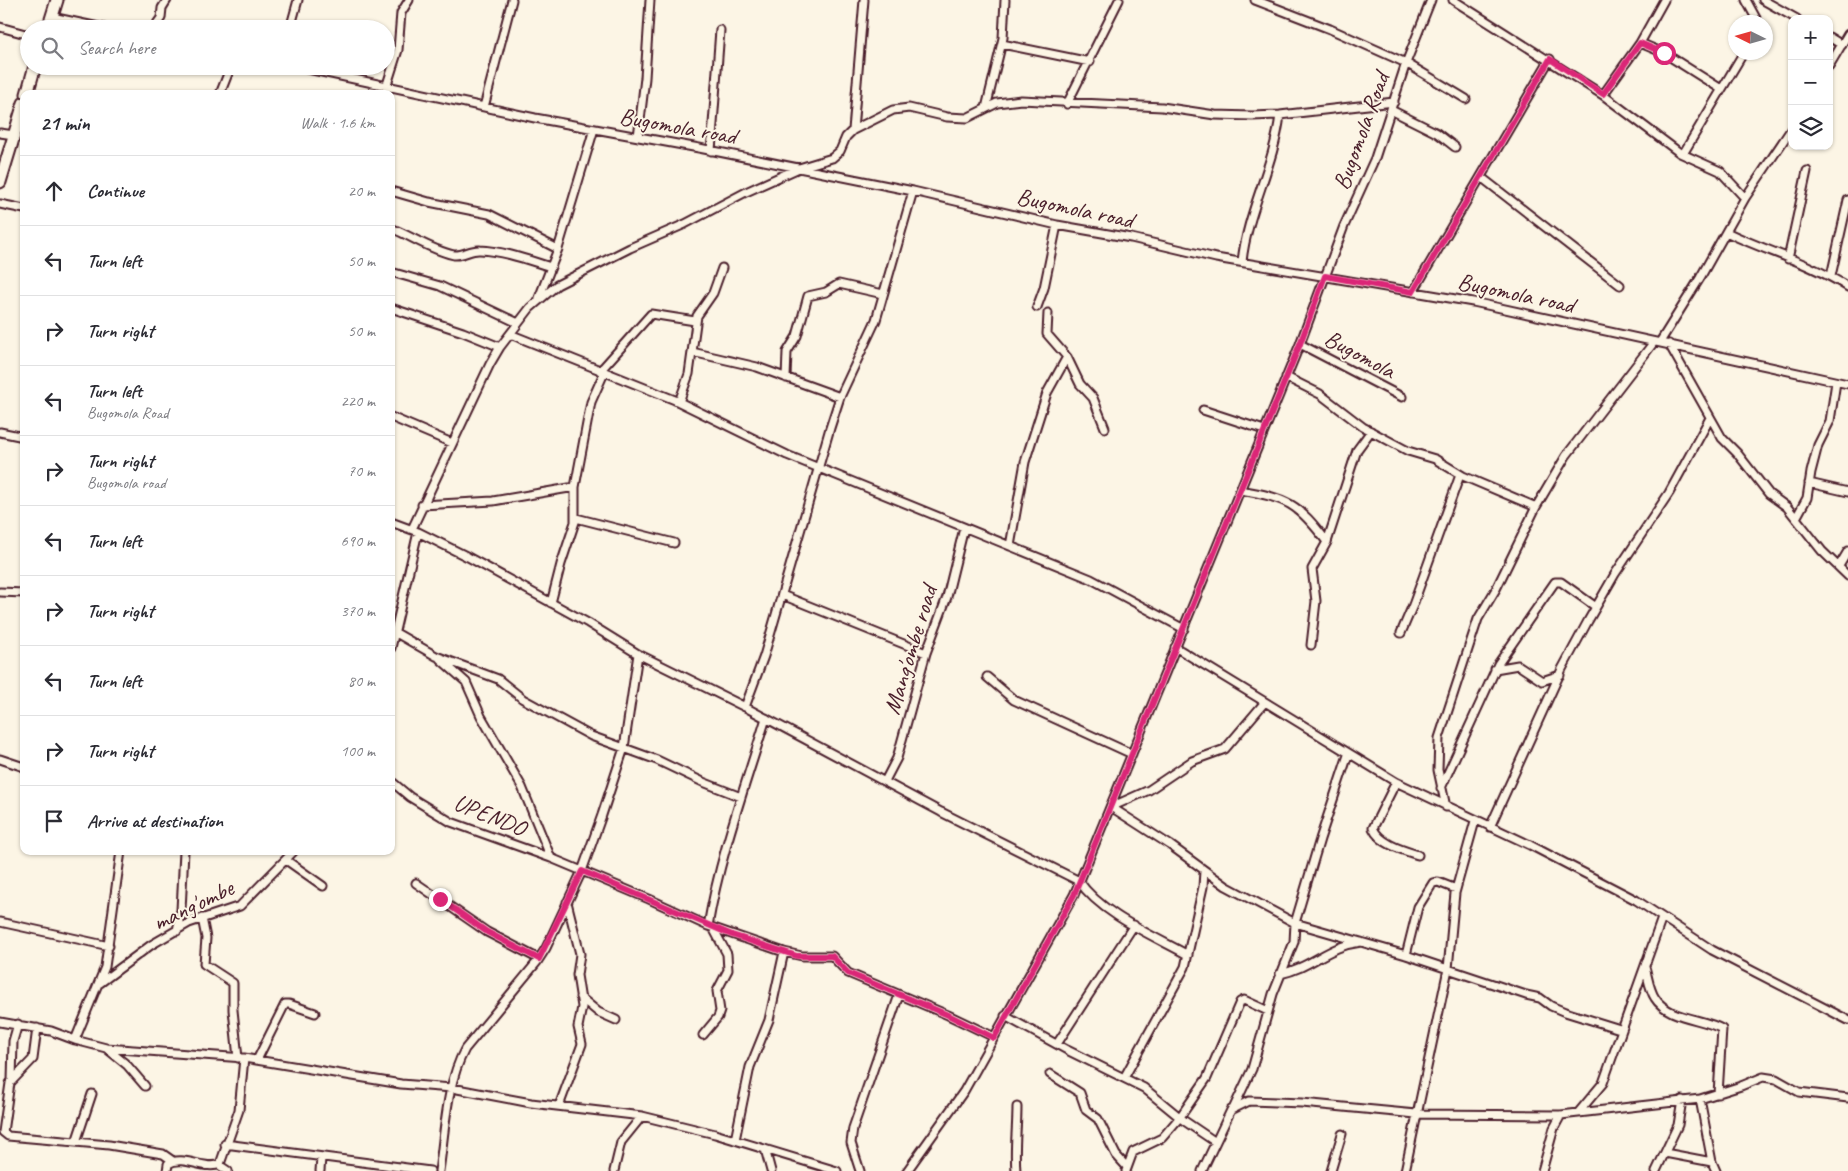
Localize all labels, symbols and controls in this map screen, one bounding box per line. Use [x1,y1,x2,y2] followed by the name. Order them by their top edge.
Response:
[1728,15,1773,60] north arrow
[1788,15,1833,150] map controls
[1788,15,1833,60] button: +
[20,20,395,75] search box
[38,34,66,62] icon: search
[78,36,155,60] text: Search here
[1653,42,1676,65] route start
[1788,60,1833,105] button: −
[1326,65,1397,194] street label: Bugomola Road
[617,101,742,152] street label: Bugomola road
[1788,105,1833,150] button: layers
[40,110,90,136] text: 21 min
[300,113,375,133] text: Walk · 1.6 km
[40,177,68,205] icon: ahead
[87,179,144,203] text: Continue
[348,181,375,201] text: 20 m
[1014,181,1139,236] street label: Bugomola road
[40,247,68,275] icon: left
[87,249,142,273] text: Turn left
[348,251,375,271] text: 50 m
[1455,266,1580,321] street label: Bugomola road
[40,317,68,345] icon: right
[87,319,154,343] text: Turn right
[348,321,375,341] text: 50 m
[1319,323,1402,386] street label: Bugomola
[87,379,142,403] text: Turn left
[40,387,68,415] icon: left
[341,391,375,411] text: 220 m
[87,403,169,423] text: Bugomola Road
[87,449,154,473] text: Turn right
[40,457,68,485] icon: right
[348,461,375,481] text: 70 m
[87,473,166,493] text: Bugomola road
[40,527,68,555] icon: left
[87,529,142,553] text: Turn left
[341,531,375,551] text: 690 m
[876,579,945,718] street label: Mang'ombe road
[40,597,68,625] icon: right
[87,599,154,623] text: Turn right
[341,601,375,621] text: 370 m
[40,667,68,695] icon: left
[87,669,142,693] text: Turn left
[348,671,375,691] text: 80 m
[40,737,68,765] icon: right
[87,739,154,763] text: Turn right
[341,741,375,761] text: 100 m
[450,787,533,844] street label: UPENDO
[40,807,68,835] icon: arrive
[87,809,223,833] text: Arrive at destination
[148,872,240,937] street label: mang'ombe
[429,888,452,911] route end

